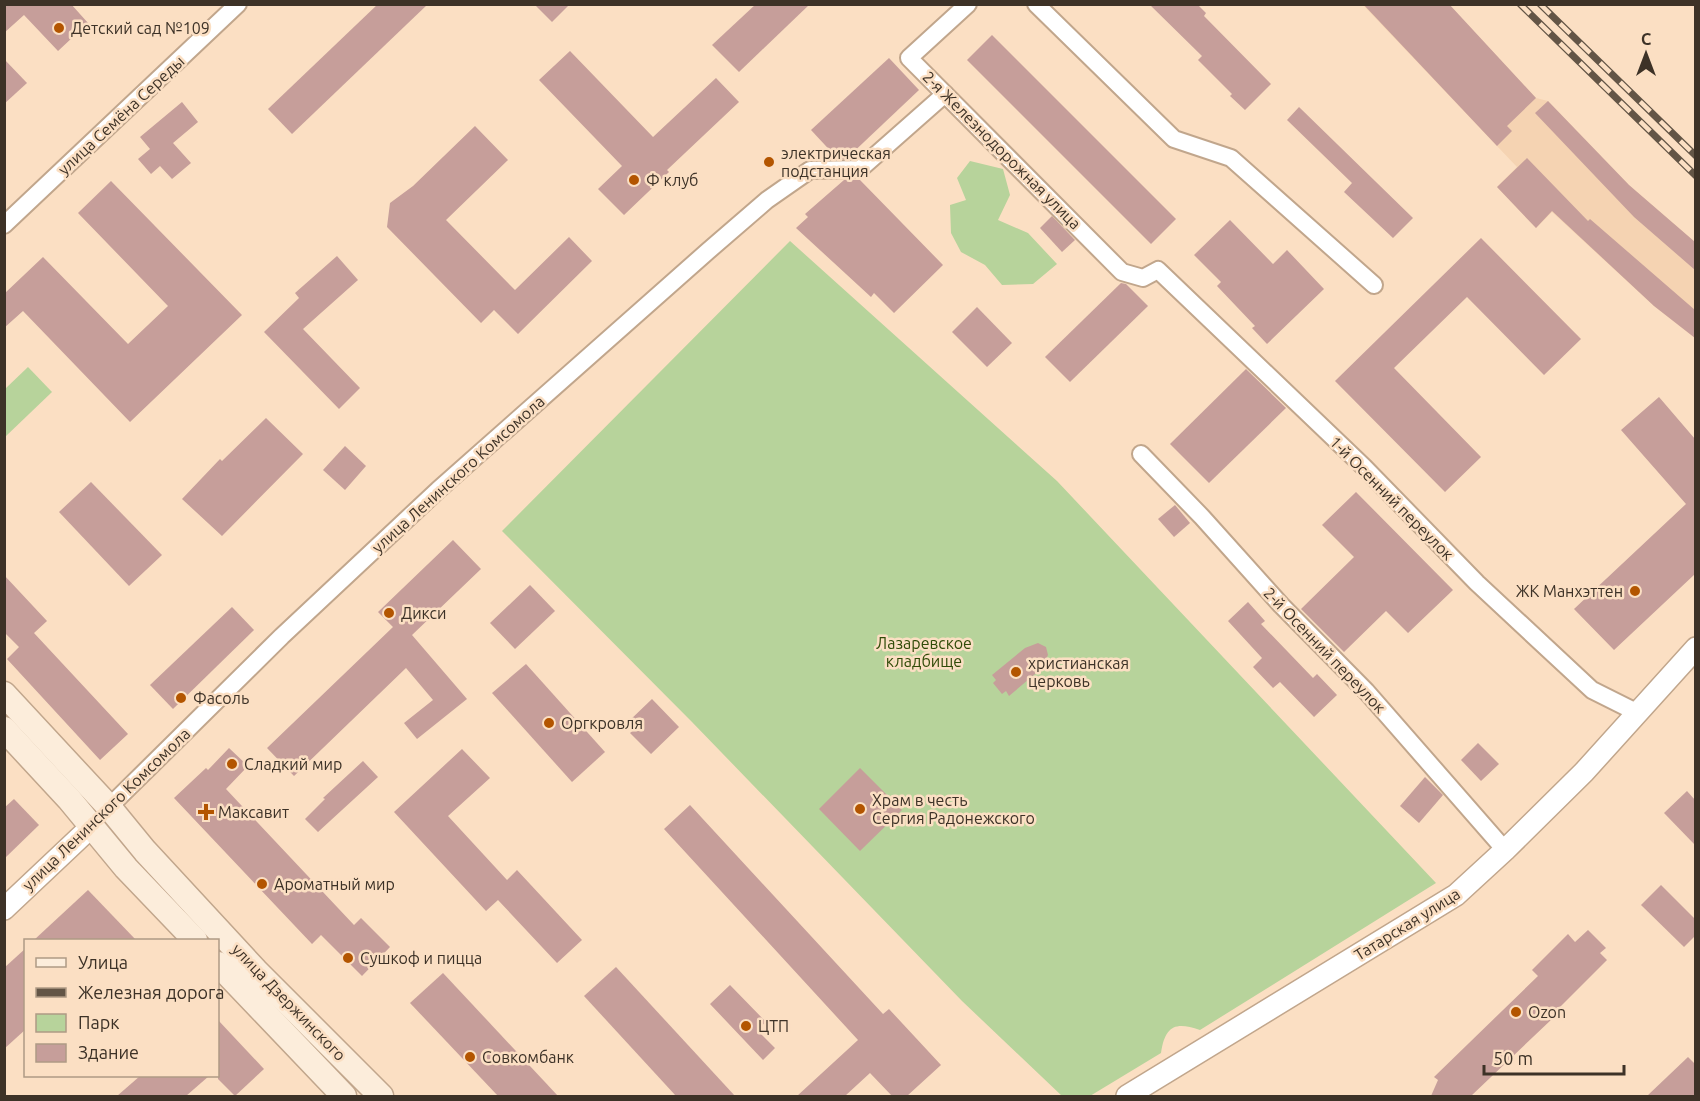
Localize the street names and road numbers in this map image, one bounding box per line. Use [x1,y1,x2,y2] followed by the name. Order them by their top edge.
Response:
[54,52,188,178] street label: улица Семёна Середы
[919,67,1085,233] street label: 2-я Железнодорожная улица
[368,392,548,556] street label: улица Ленинского Комсомола
[1326,432,1458,564] street label: 1-й Осенний переулок
[1260,584,1390,716] street label: 2-й Осенний переулок
[19,724,193,894] street label: улица Ленинского Комсомола
[1351,884,1463,964] street label: Татарская улица
[229,940,349,1064] street label: улица Дзержинского

